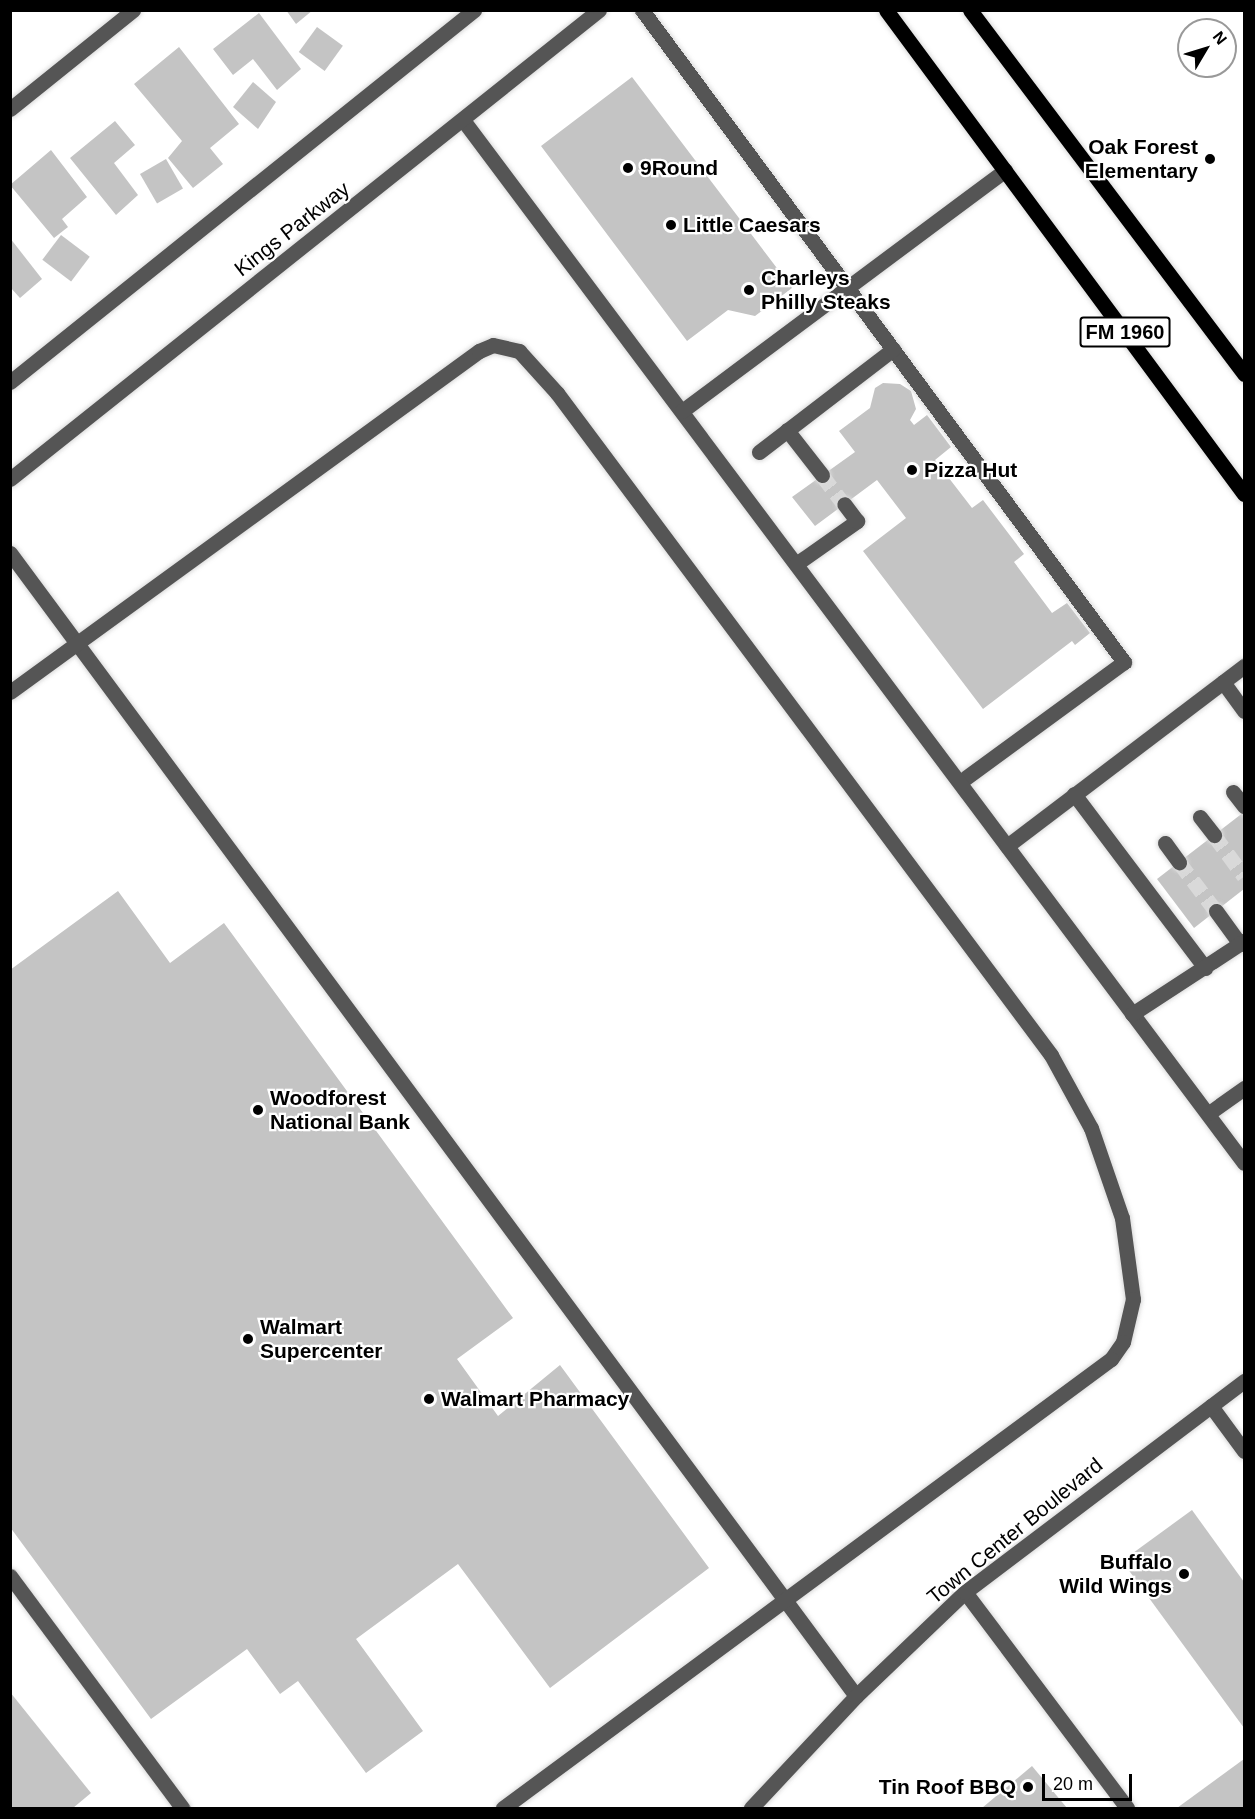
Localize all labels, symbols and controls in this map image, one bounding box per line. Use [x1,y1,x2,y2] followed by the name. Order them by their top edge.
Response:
[1177,18,1237,78] north arrow
[1210,28,1230,48] text: N
[1085,134,1198,184] place label: Oak Forest Elementary
[1203,152,1217,166] marker: Oak Forest Elementary
[640,155,718,181] place label: 9Round
[621,161,635,175] marker: 9Round
[230,176,354,282] street label: Kings Parkway
[683,212,821,238] place label: Little Caesars
[664,218,678,232] marker: Little Caesars
[761,265,891,315] place label: Charleys Philly Steaks
[742,283,756,297] marker: Charleys Philly Steaks
[1078,315,1172,349] road number: FM 1960
[924,457,1017,483] place label: Pizza Hut
[905,463,919,477] marker: Pizza Hut
[270,1085,410,1135] place label: Woodforest National Bank
[251,1103,265,1117] marker: Woodforest National Bank
[260,1314,383,1364] place label: Walmart Supercenter
[241,1332,255,1346] marker: Walmart Supercenter
[441,1386,629,1412] place label: Walmart Pharmacy
[422,1392,436,1406] marker: Walmart Pharmacy
[922,1453,1108,1609] street label: Town Center Boulevard
[1059,1549,1172,1599] place label: Buffalo Wild Wings
[1177,1567,1191,1581] marker: Buffalo Wild Wings
[1045,1762,1135,1800] scale bar
[879,1774,1016,1800] place label: Tin Roof BBQ
[1053,1774,1093,1794] text: 20 m
[1021,1780,1035,1794] marker: Tin Roof BBQ

